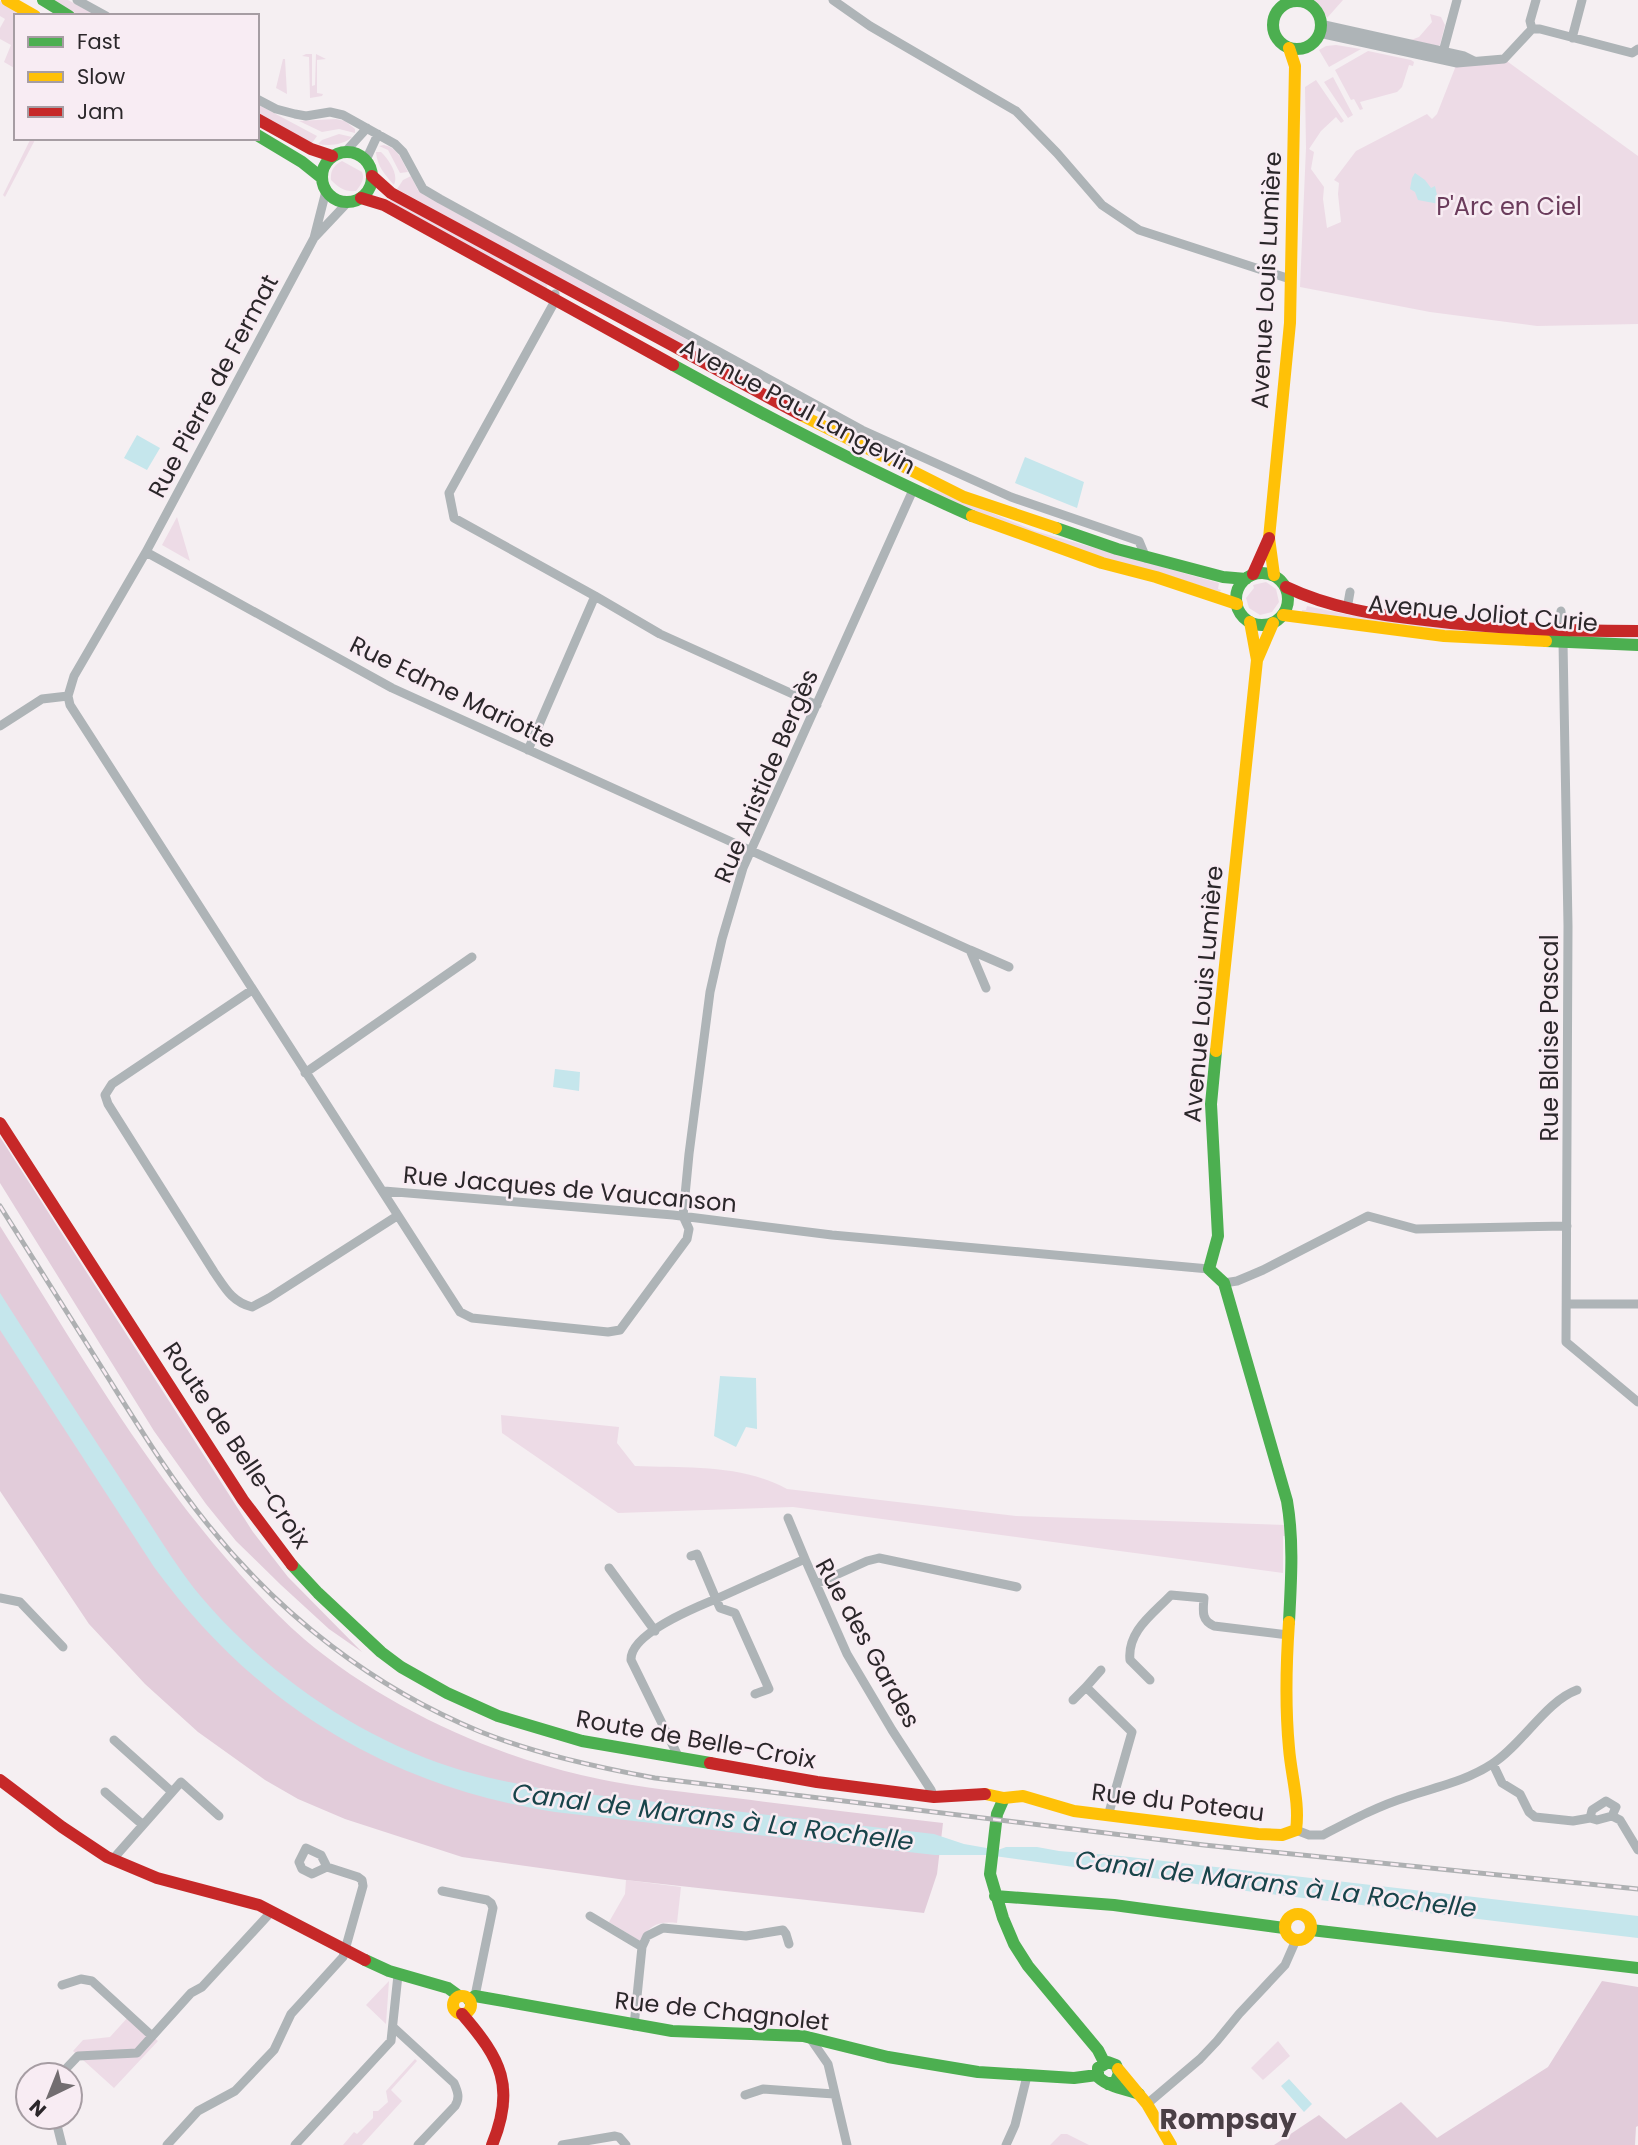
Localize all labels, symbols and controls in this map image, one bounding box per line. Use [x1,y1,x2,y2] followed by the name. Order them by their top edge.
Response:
[14,14,259,140] legend
[77,27,120,56] text: Fast
[77,62,125,91] text: Slow
[77,97,124,126] text: Jam
[1243,151,1289,409] street label: Avenue Louis Lumière
[1436,190,1582,223] park label: P'Arc en Ciel
[140,269,286,503] street label: Rue Pierre de Fermat
[675,330,921,482] street label: Avenue Paul Langevin
[1367,587,1599,639] street label: Avenue Joliot Curie
[345,628,561,756] street label: Rue Edme Mariotte
[706,664,826,888] street label: Rue Aristide Bergès
[1175,864,1231,1124] street label: Avenue Louis Lumière
[1533,934,1566,1142] street label: Rue Blaise Pascal
[402,1158,738,1220] street label: Rue Jacques de Vaucanson
[155,1335,319,1555] street label: Route de Belle-Croix
[808,1552,928,1734] street label: Rue des Gardes
[574,1702,819,1776] street label: Route de Belle-Croix
[510,1774,916,1860] water label: Canal de Marans à La Rochelle
[1090,1775,1266,1829] street label: Rue du Poteau
[1073,1841,1479,1927] water label: Canal de Marans à La Rochelle
[613,1983,831,2039] street label: Rue de Chagnolet
[14,2061,84,2131] north arrow
[23,2093,52,2123] text: N
[1159,2100,1297,2139] district label: Rompsay

